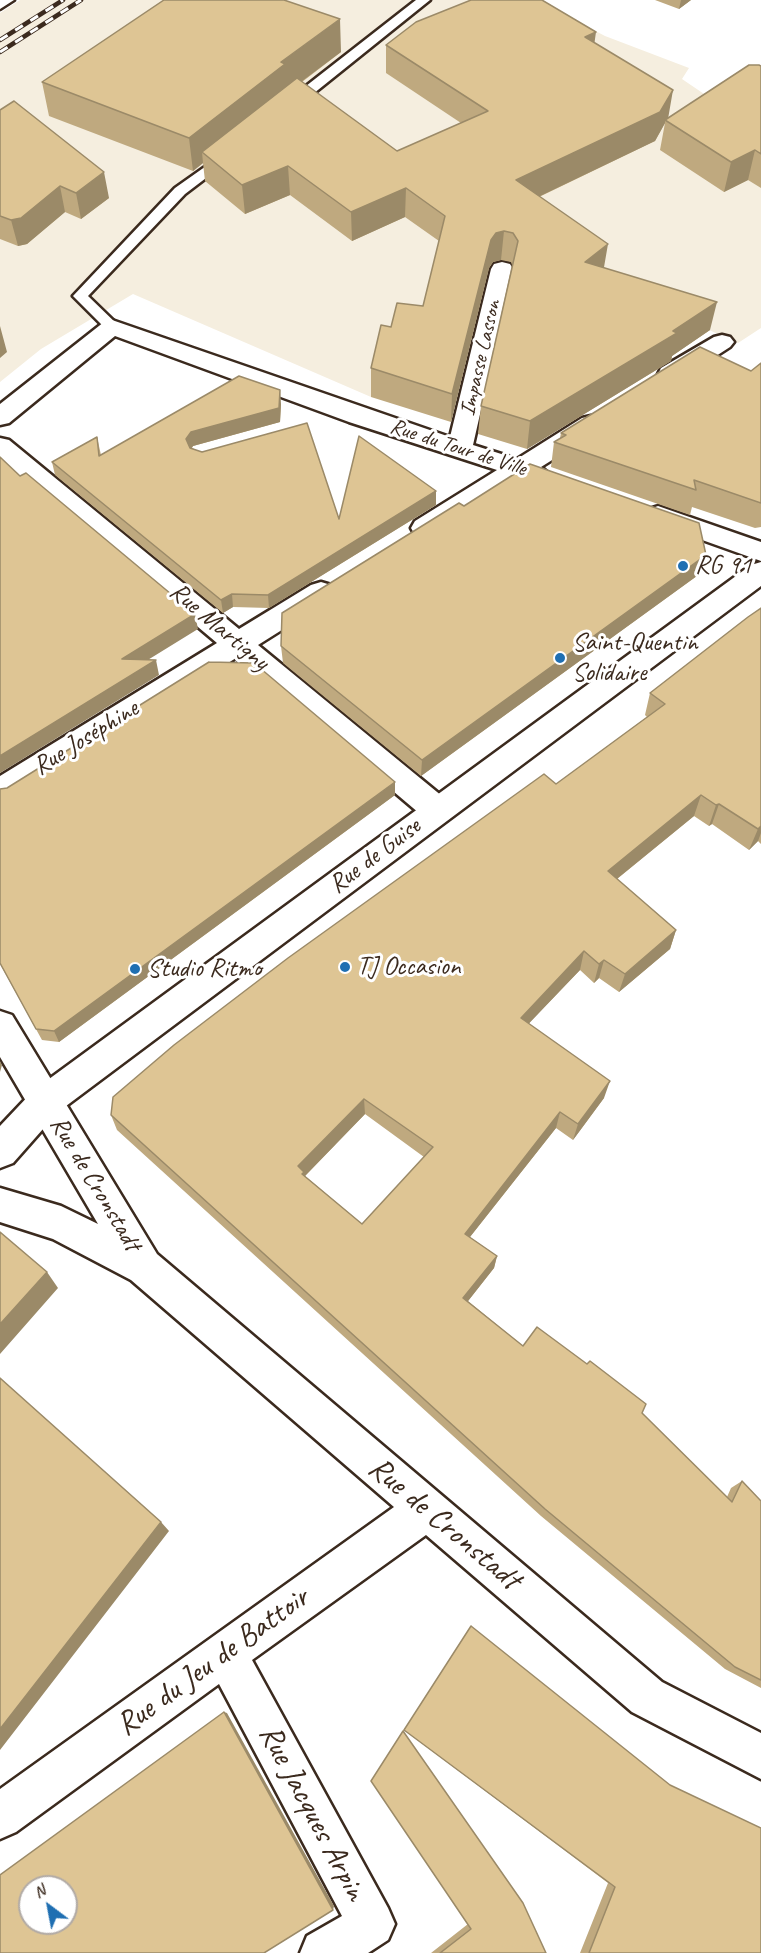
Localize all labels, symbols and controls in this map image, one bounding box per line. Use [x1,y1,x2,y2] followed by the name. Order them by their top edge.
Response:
[455,297,507,419] street label: Impasse Lasson
[387,414,529,482] street label: Rue du Tour de Ville
[695,550,751,582] place label: RG 91
[676,559,690,573] marker: RG 91
[163,576,275,678] street label: Rue Martigny
[572,627,697,688] place label: Saint-Quentin Solidaire
[553,651,567,665] marker: Saint-Quentin Solidaire
[28,693,144,783] street label: Rue Joséphine
[323,811,427,901] street label: Rue de Guise
[357,951,460,983] place label: TJ Occasion
[147,953,261,985] place label: Studio Ritmo
[338,960,352,974] marker: TJ Occasion
[128,962,142,976] marker: Studio Ritmo
[43,1111,147,1257] street label: Rue de Cronstadt
[360,1449,528,1599] street label: Rue de Cronstadt
[109,1579,317,1745] street label: Rue du Jeu de Battoir
[250,1718,374,1908] street label: Rue Jacques Arpin
[18,1875,78,1935] north arrow
[30,1880,49,1903] text: N

